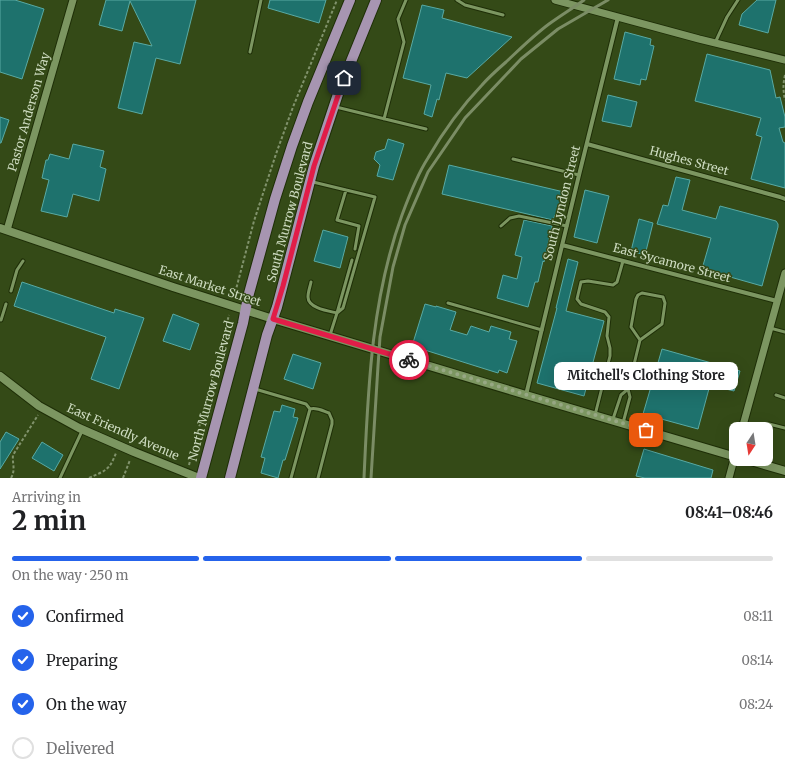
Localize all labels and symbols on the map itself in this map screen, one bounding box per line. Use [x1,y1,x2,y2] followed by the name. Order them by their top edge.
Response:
[4,51,53,173] street label: Pastor Anderson Way
[327,61,361,95] pin
[264,140,316,284] street label: South Murrow Boulevard
[540,143,583,262] street label: South Lyndon Street
[648,143,731,178] street label: Hughes Street
[612,240,733,286] street label: East Sycamore Street
[157,262,264,309] street label: East Market Street
[185,319,236,463] street label: North Murrow Boulevard
[389,340,429,380] courier
[554,362,738,390] callout: Mitchell's Clothing Store
[65,400,182,463] street label: East Friendly Avenue
[629,413,663,447] pin
[729,422,773,466] north arrow

